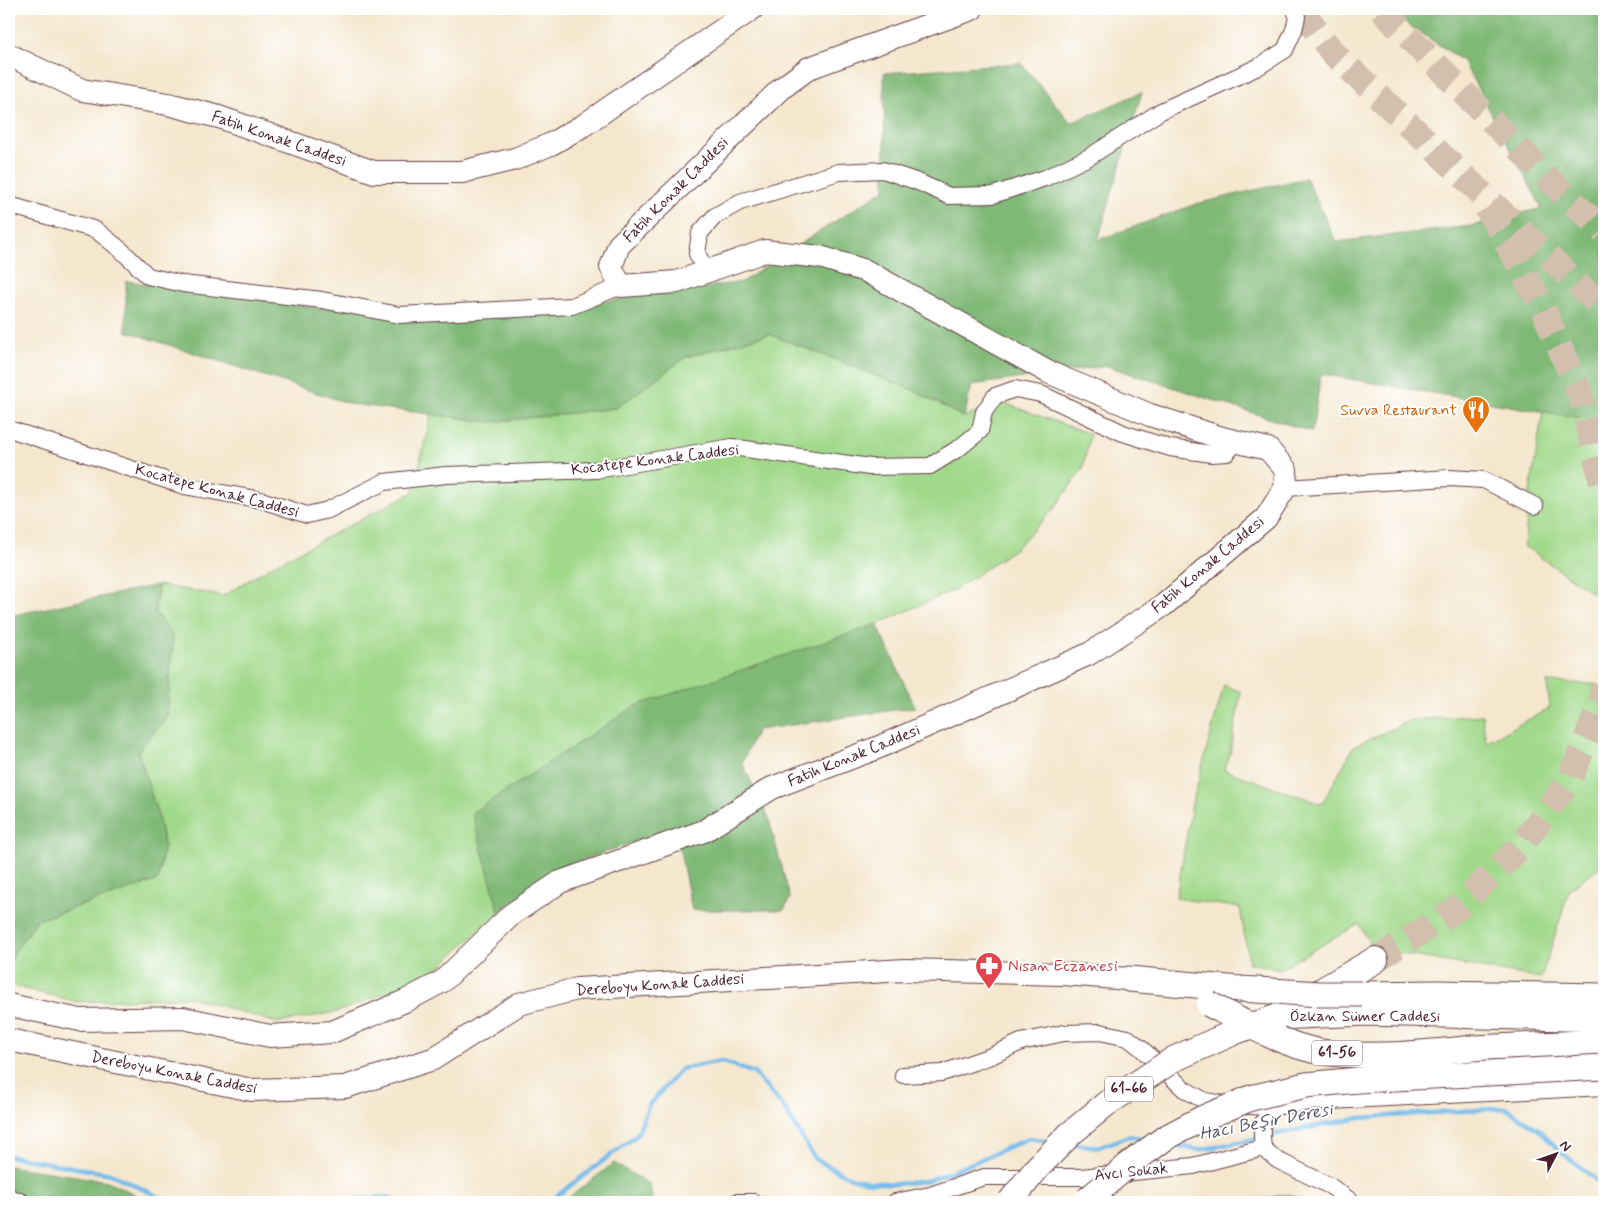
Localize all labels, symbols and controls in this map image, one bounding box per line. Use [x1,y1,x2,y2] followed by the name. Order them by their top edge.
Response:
[209,106,349,172] street label: Fatih Konak Caddesi
[619,133,733,247] street label: Fatih Konak Caddesi
[1461,395,1491,434] restaurant icon: Suvva Restaurant
[1340,400,1457,421] place label: Suvva Restaurant
[570,439,740,481] street label: Kocatepe Konak Caddesi
[133,459,302,523] street label: Kocatepe Konak Caddesi
[1147,512,1269,618] street label: Fatih Konak Caddesi
[785,720,923,792] street label: Fatih Konak Caddesi
[974,951,1004,990] pharmacy icon: Nisan Eczanesi
[1008,956,1118,977] place label: Nisan Eczanesi
[575,969,745,1001] street label: Dereboyu Konak Caddesi
[1290,1006,1441,1027] street label: Özkan Sümer Caddesi
[1312,1040,1362,1066] road number: 61-56
[89,1047,259,1099] street label: Dereboyu Konak Caddesi
[1105,1076,1153,1102] road number: 61-66
[1197,1097,1337,1147] water label: Hacı Beşir Deresi
[1530,1128,1580,1178] north arrow
[1555,1137,1575,1156] text: N
[1093,1158,1169,1186] street label: Avcı Sokak

